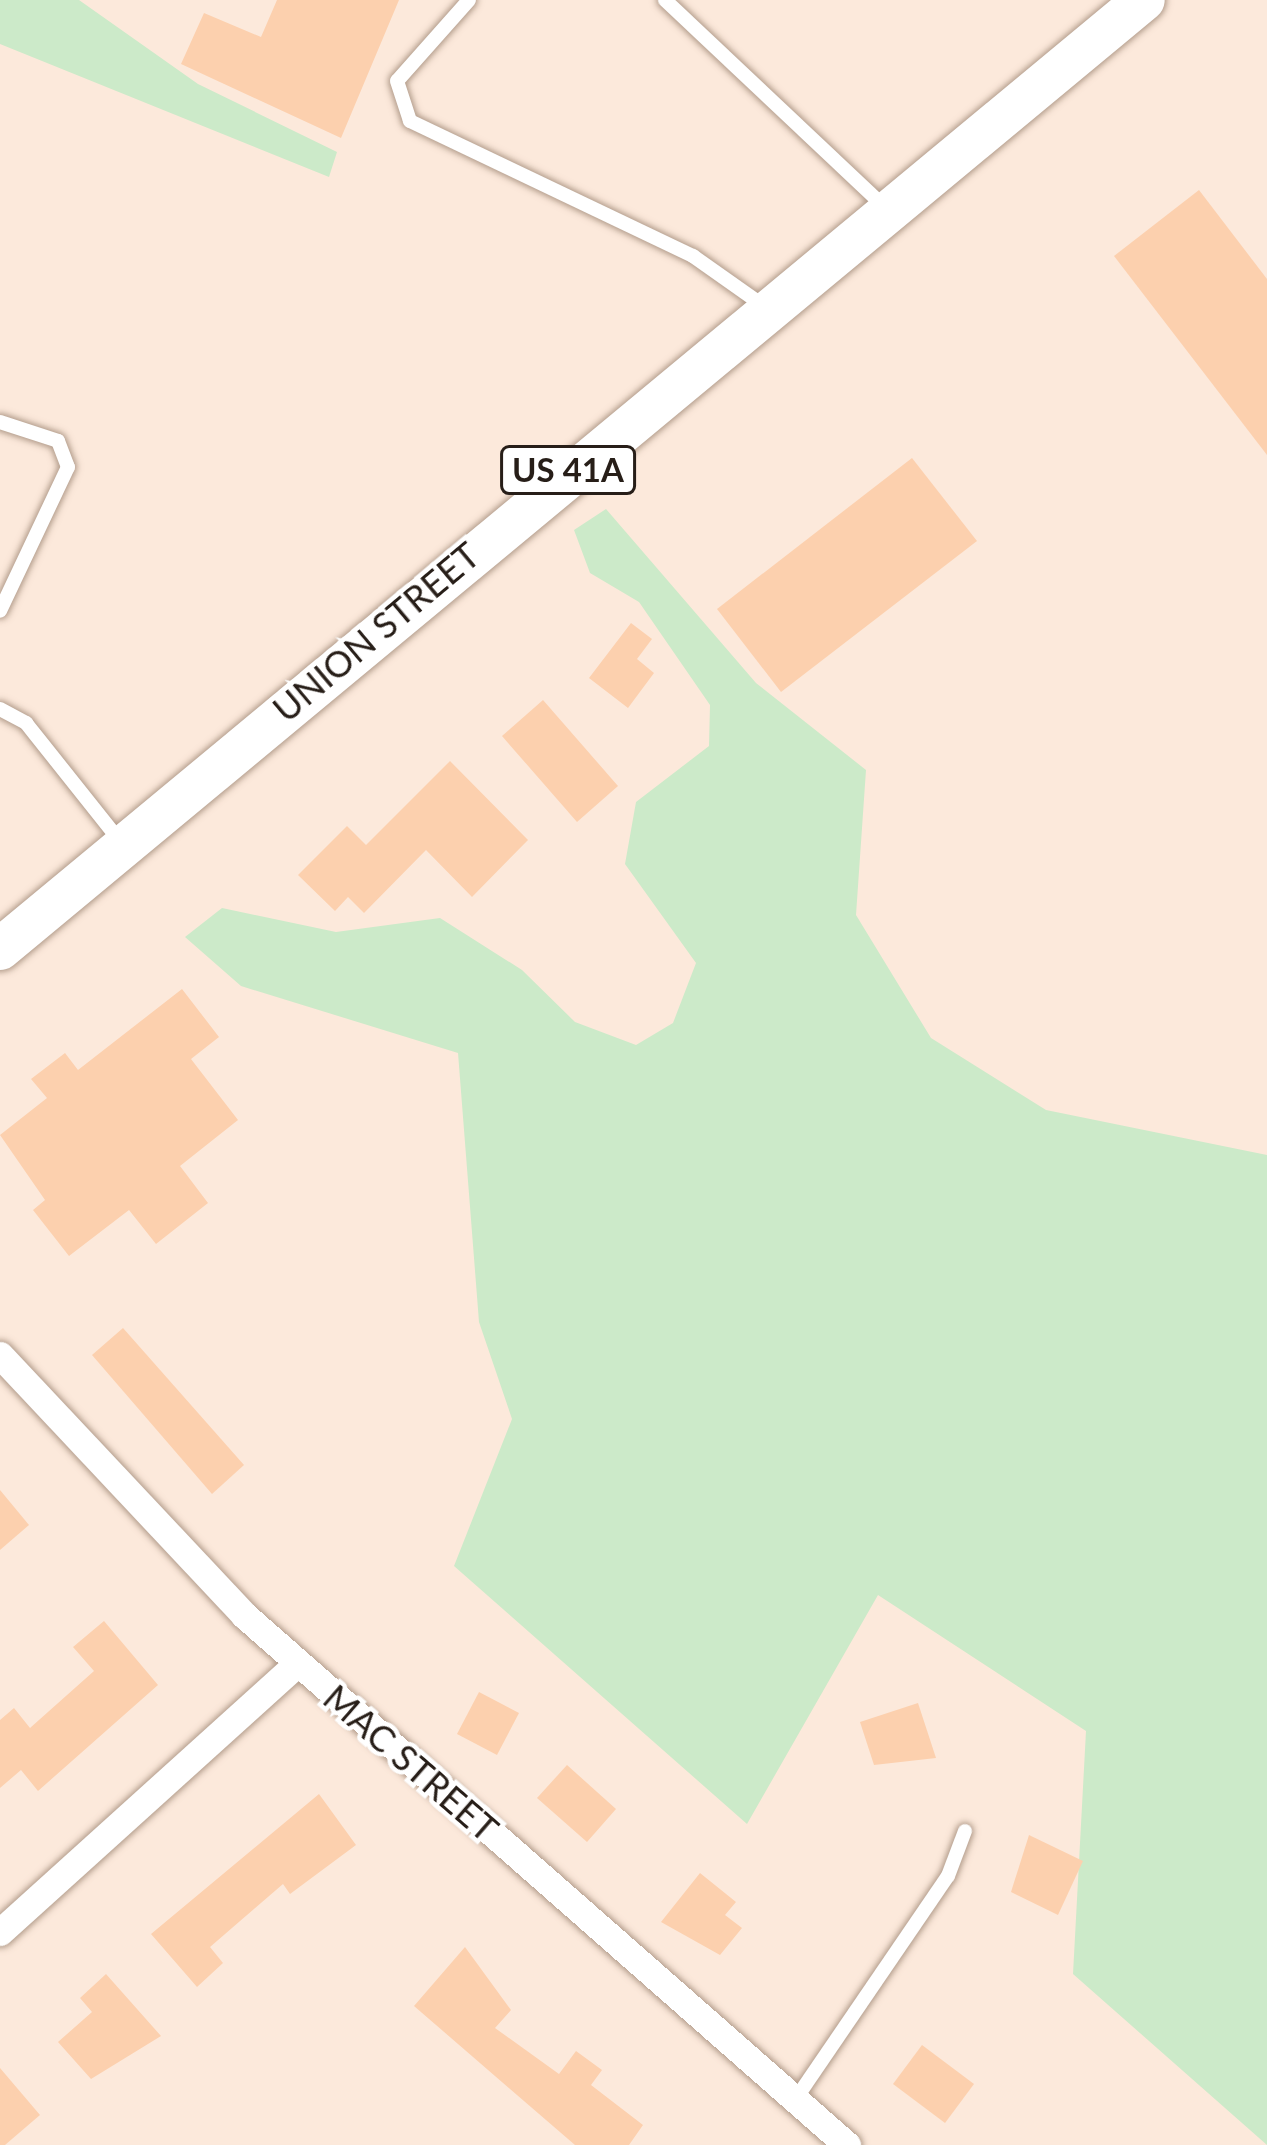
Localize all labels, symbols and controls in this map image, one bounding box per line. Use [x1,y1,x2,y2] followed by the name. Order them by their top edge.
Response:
[499,443,637,497] road number: US 41A
[264,533,488,731] street label: UNION STREET
[315,1676,507,1850] street label: MAC STREET

